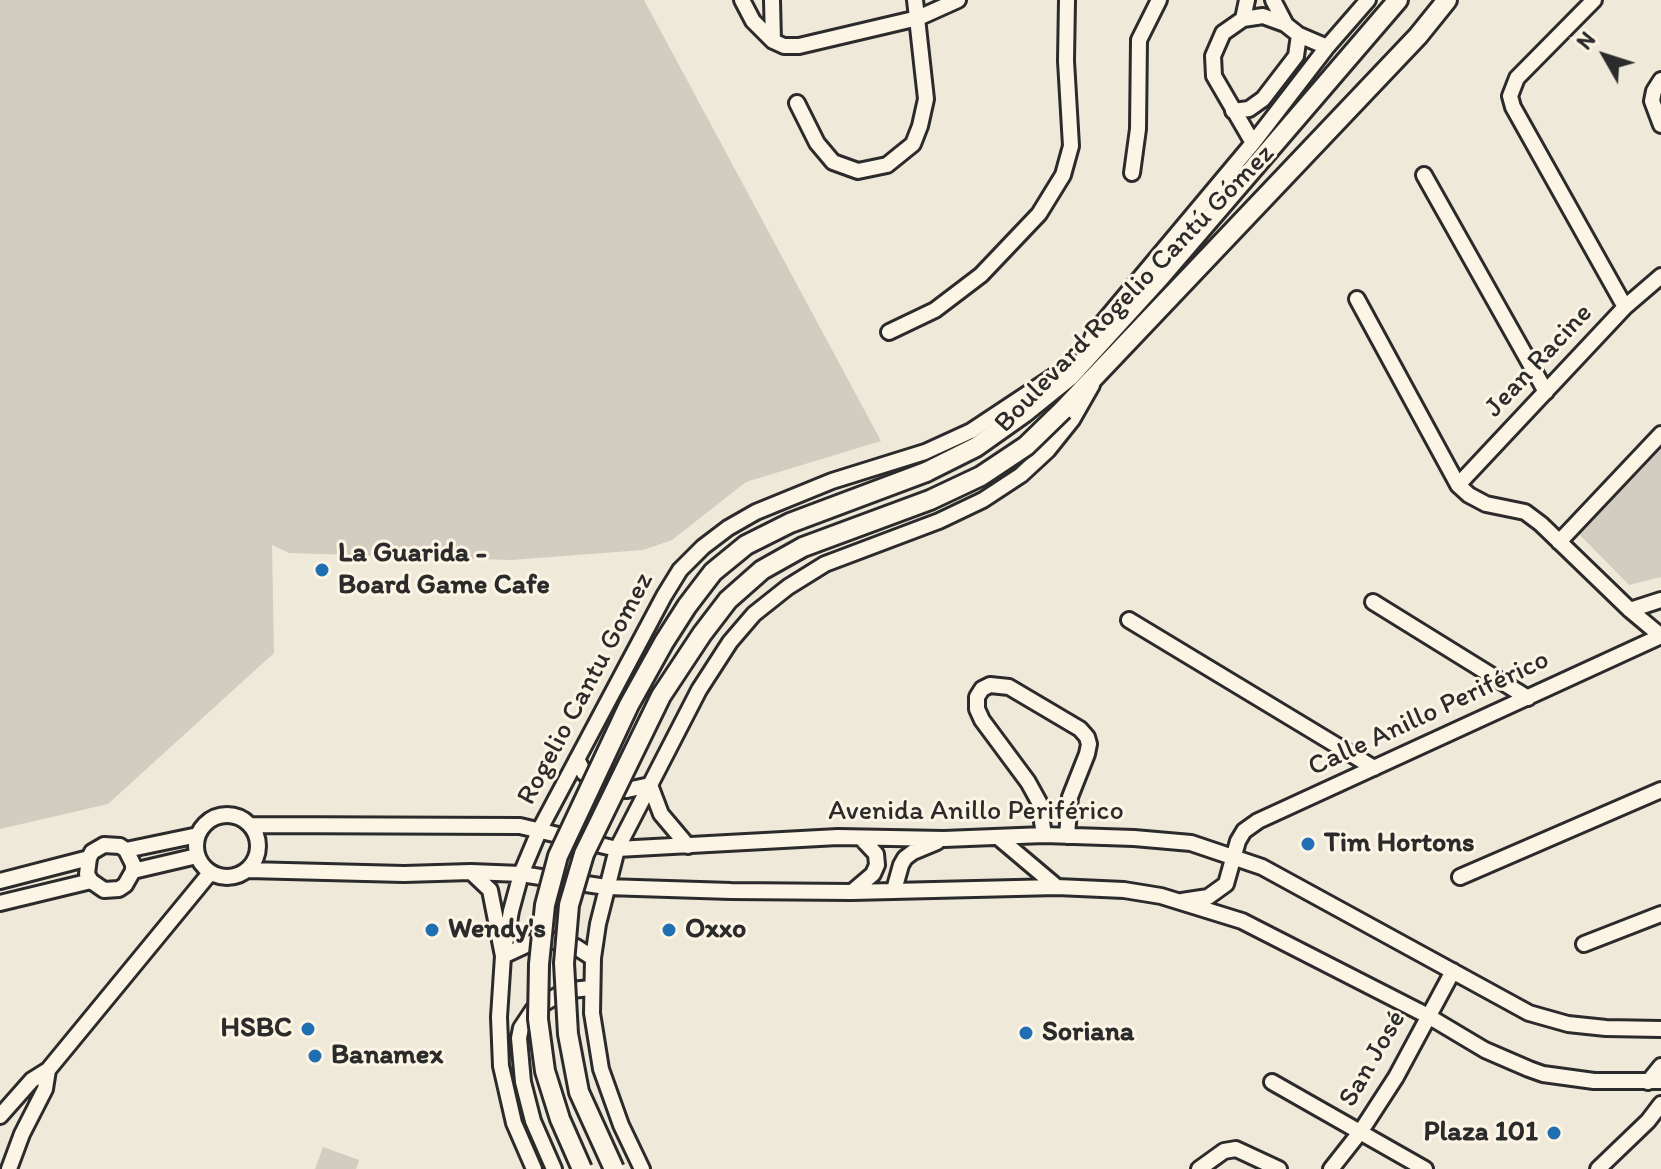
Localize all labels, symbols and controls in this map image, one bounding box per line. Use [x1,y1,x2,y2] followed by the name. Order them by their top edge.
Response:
[1565,16,1645,96] north arrow
[1571,26,1601,55] text: N
[988,138,1282,440] street label: Boulevard Rogelio Cantú Gómez
[1478,297,1600,425] street label: Jean Racine
[338,537,550,603] place label: La Guarida - Board Game Cafe
[313,561,331,579] marker: La Guarida - Board Game Cafe
[511,567,661,811] street label: Rogelio Cantu Gomez
[1303,643,1555,785] street label: Calle Anillo Periférico
[828,795,1124,829] street label: Avenida Anillo Periférico
[1324,827,1475,861] place label: Tim Hortons
[1299,835,1317,853] marker: Tim Hortons
[448,913,546,947] place label: Wendy's
[685,913,746,947] place label: Oxxo
[423,921,441,939] marker: Wendy's
[660,921,678,939] marker: Oxxo
[1332,1005,1414,1113] street label: San José
[221,1012,292,1046] place label: HSBC
[1042,1016,1134,1050] place label: Soriana
[299,1020,317,1038] marker: HSBC
[1017,1024,1035,1042] marker: Soriana
[331,1039,443,1073] place label: Banamex
[306,1047,324,1065] marker: Banamex
[1423,1116,1538,1150] place label: Plaza 101
[1545,1124,1563,1142] marker: Plaza 101

